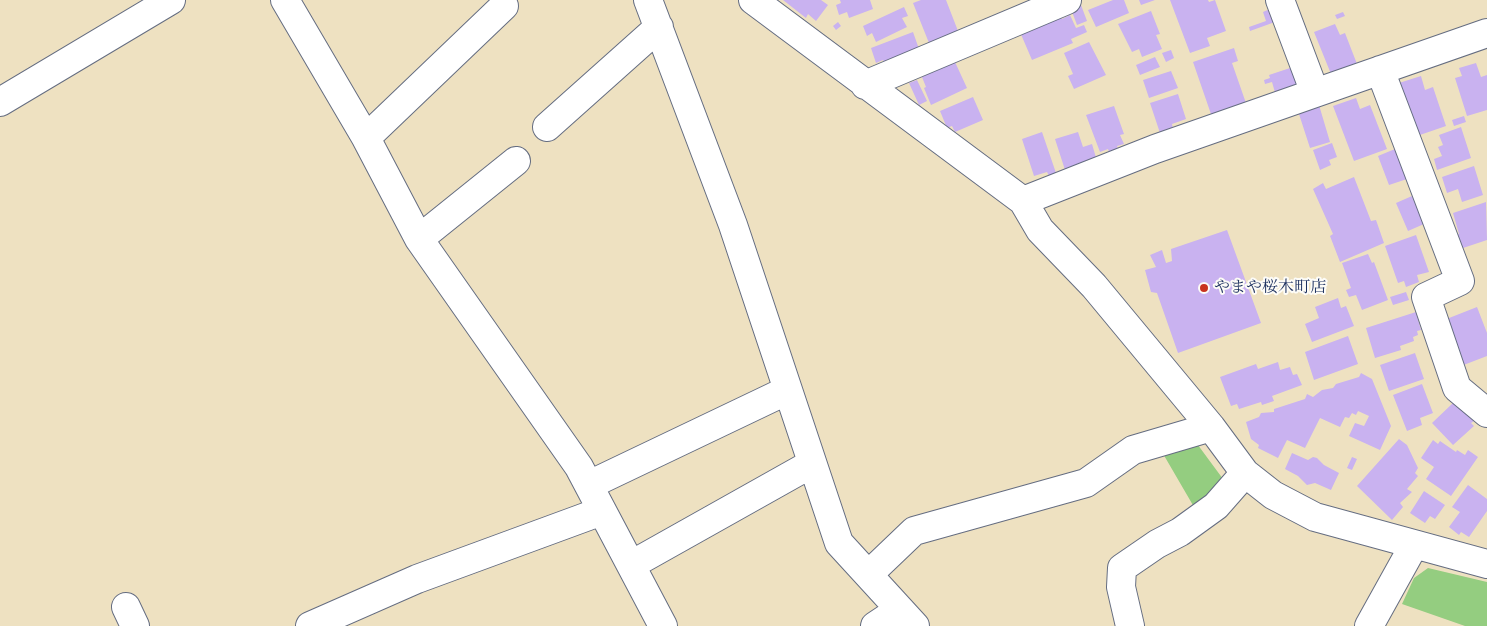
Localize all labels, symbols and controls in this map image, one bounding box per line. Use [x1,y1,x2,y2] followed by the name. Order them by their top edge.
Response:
[1214,278,1326,298] place label: やまや桜木町店
[1198,282,1210,294] marker: やまや桜木町店

